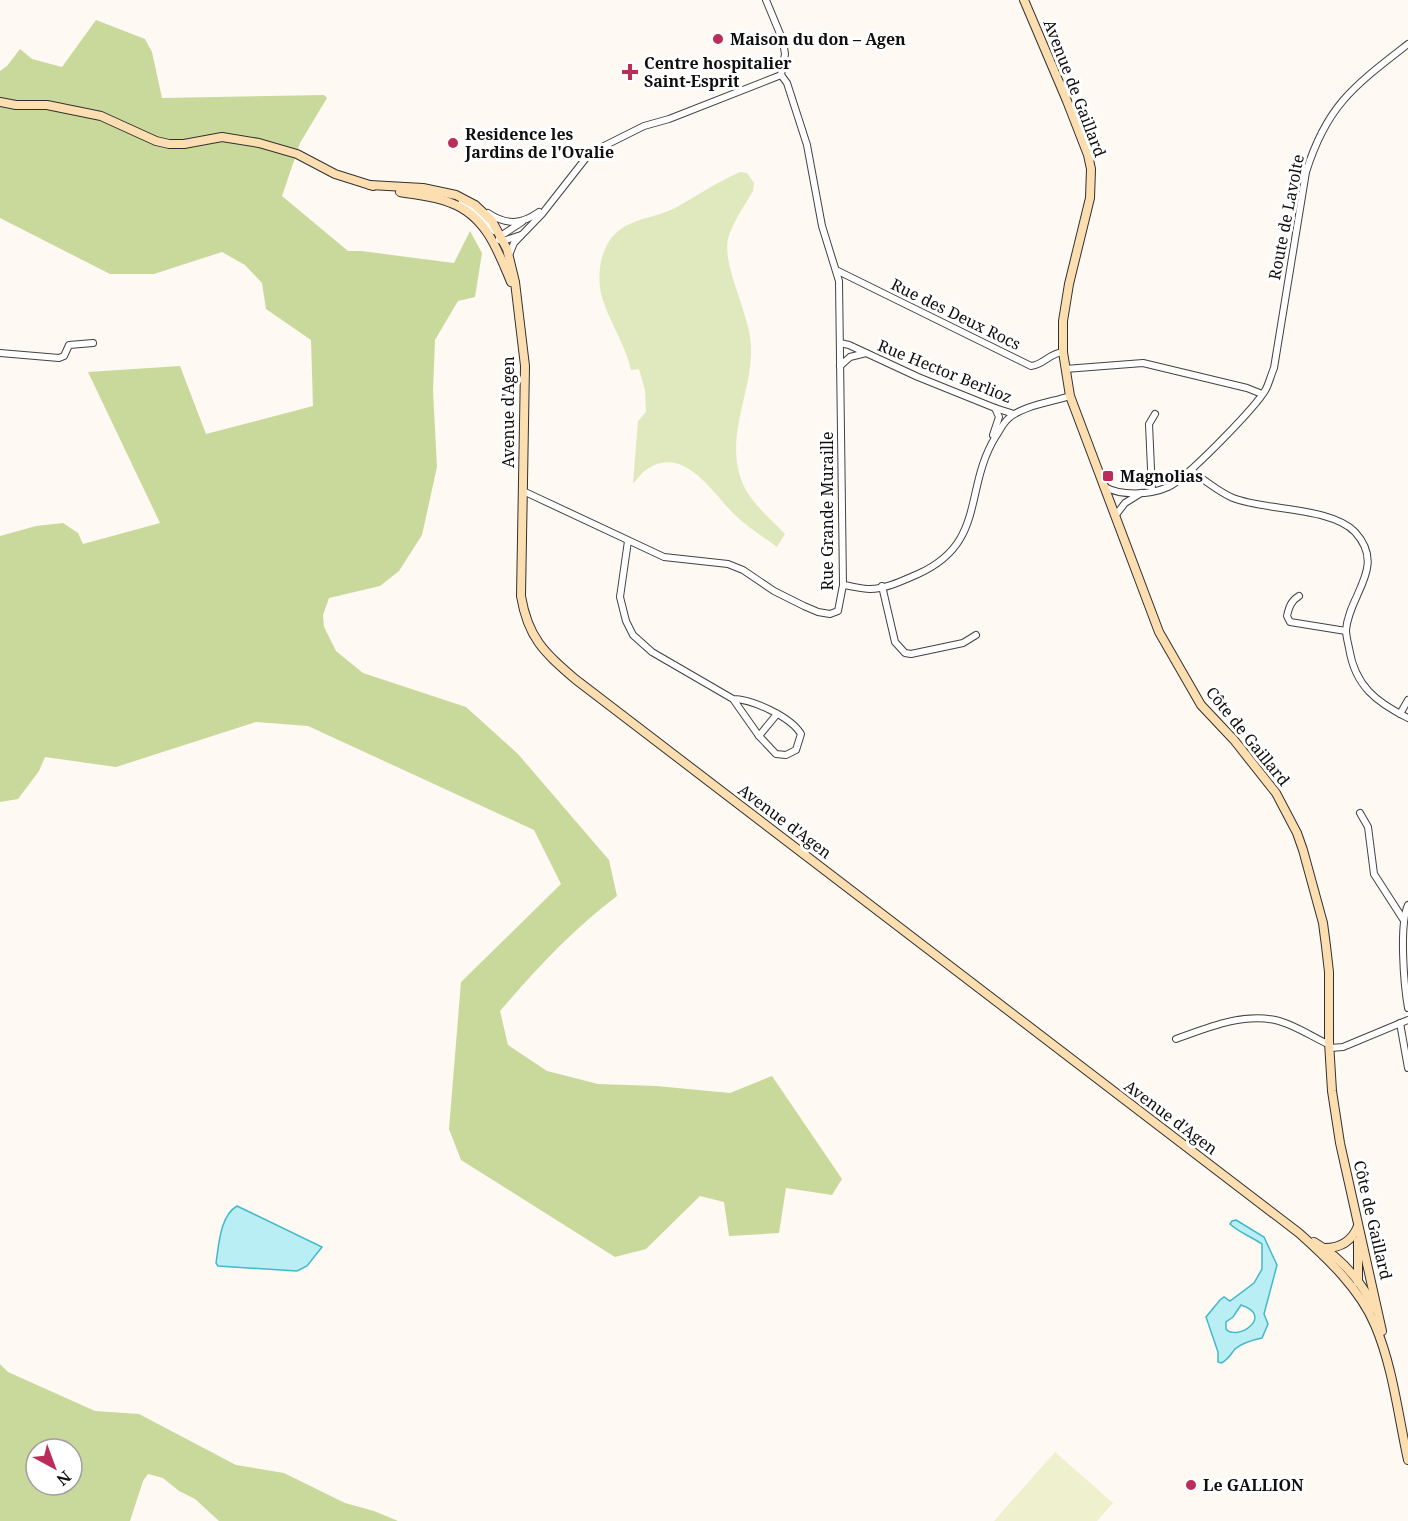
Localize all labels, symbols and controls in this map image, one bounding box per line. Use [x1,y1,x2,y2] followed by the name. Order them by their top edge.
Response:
[1039,16,1111,160] street label: Avenue de Gaillard
[730,28,906,50] place label: Maison du don – Agen
[711,32,725,46] marker: Maison du don – Agen
[644,52,792,92] place label: Centre hospitalier Saint-Esprit
[621,63,639,81] marker: Centre hospitalier Saint-Esprit
[464,123,614,163] place label: Residence les Jardins de l'Ovalie
[446,136,460,150] marker: Residence les Jardins de l'Ovalie
[1263,152,1309,282] street label: Route de Lavolte
[887,273,1025,355] street label: Rue des Deux Rocs
[875,334,1015,408] street label: Rue Hector Berlioz
[497,356,519,468] street label: Avenue d'Agen
[816,432,838,590] street label: Rue Grande Muraille
[1120,465,1203,487] place label: Magnolias
[1101,469,1115,483] marker: Magnolias
[1201,682,1295,790] street label: Côte de Gaillard
[734,779,836,863] street label: Avenue d'Agen
[1120,1075,1222,1159] street label: Avenue d'Agen
[1349,1158,1397,1282] street label: Côte de Gaillard
[24,1437,84,1497] north arrow
[52,1466,76,1491] text: N
[1203,1474,1304,1496] place label: Le GALLION
[1184,1478,1198,1492] marker: Le GALLION

